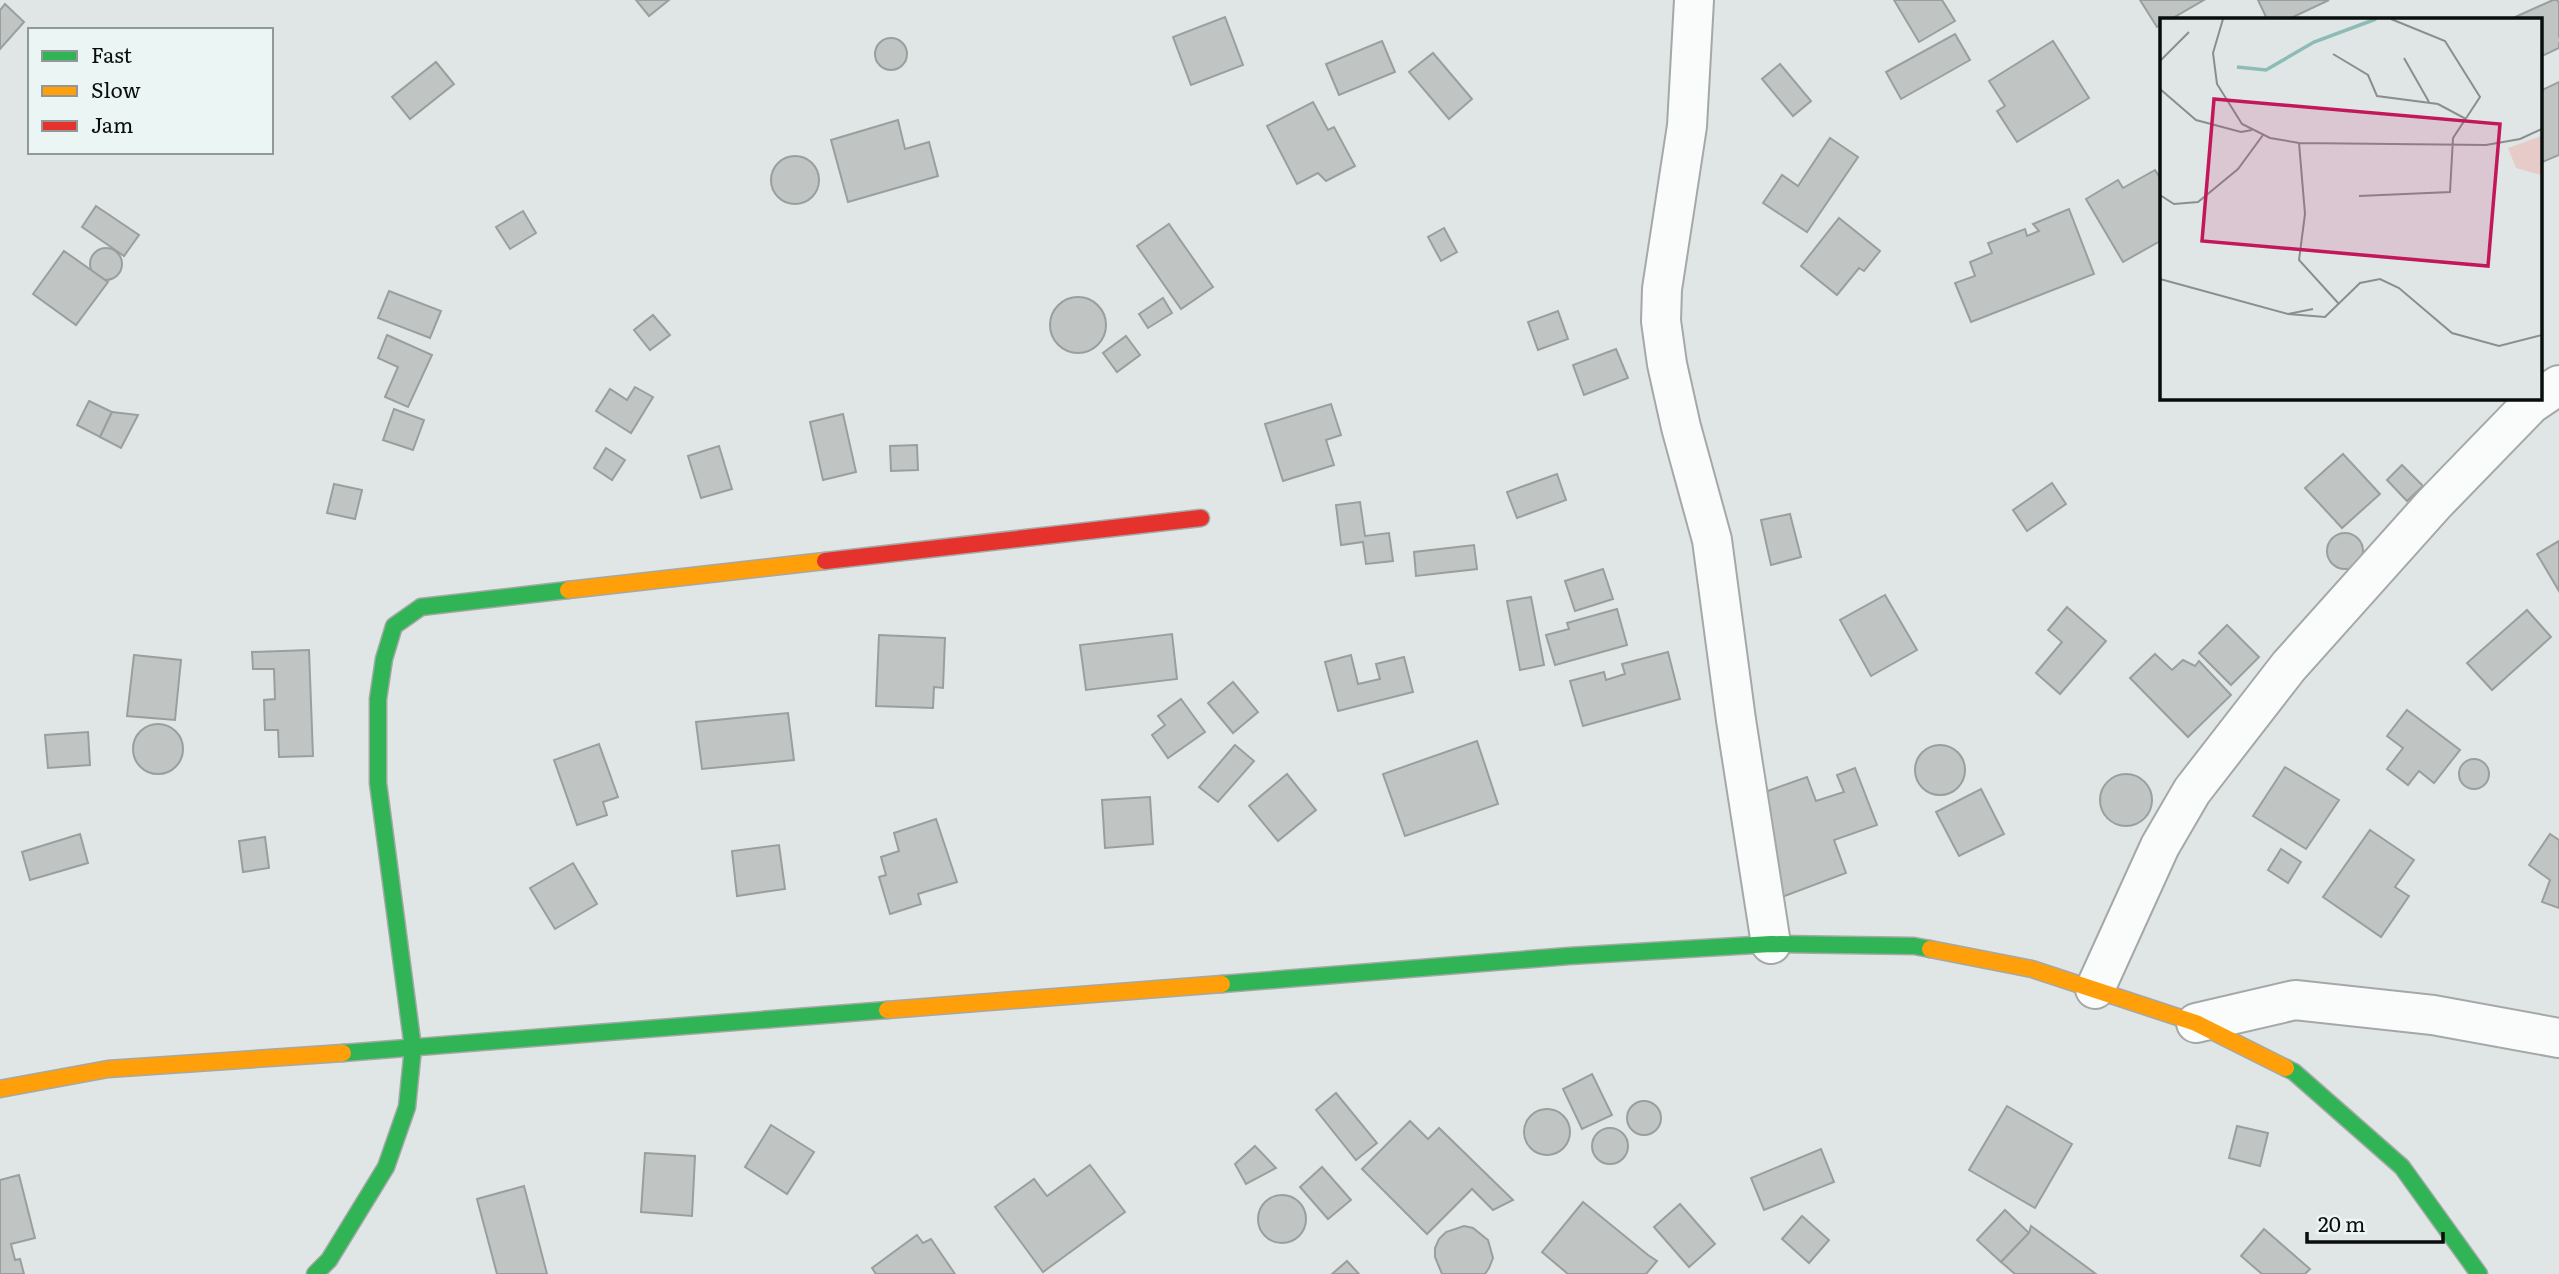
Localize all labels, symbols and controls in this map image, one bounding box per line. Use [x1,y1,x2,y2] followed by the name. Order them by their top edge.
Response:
[2160,18,2542,399] inset map
[28,28,273,154] legend
[91,38,132,69] text: Fast
[91,73,141,104] text: Slow
[91,108,133,139] text: Jam
[2307,1200,2444,1244] scale bar
[2318,1207,2365,1238] text: 20 m

